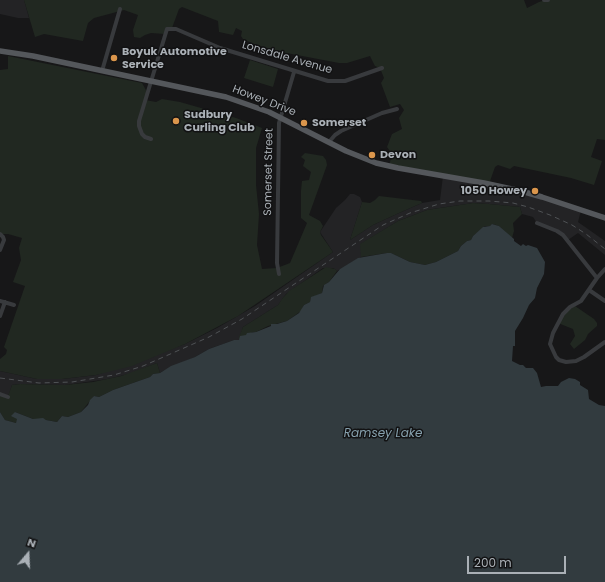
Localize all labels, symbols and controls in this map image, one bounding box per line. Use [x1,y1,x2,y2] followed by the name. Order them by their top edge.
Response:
[240,39,334,77] street label: Lonsdale Avenue
[122,45,227,71] place label: Boyuk Automotive Service
[109,53,119,63] marker: Boyuk Automotive Service
[230,83,298,119] street label: Howey Drive
[184,108,255,134] place label: Sudbury Curling Club
[171,116,181,126] marker: Sudbury Curling Club
[312,116,366,130] place label: Somerset
[299,118,309,128] marker: Somerset
[262,128,276,216] street label: Somerset Street
[380,148,416,162] place label: Devon
[367,150,377,160] marker: Devon
[461,184,527,198] place label: 1050 Howey
[530,186,540,196] marker: 1050 Howey
[344,427,422,441] water label: Ramsey Lake
[8,534,48,574] north arrow
[25,534,38,552] text: N
[469,548,568,574] scale bar
[474,554,512,571] text: 200 m

